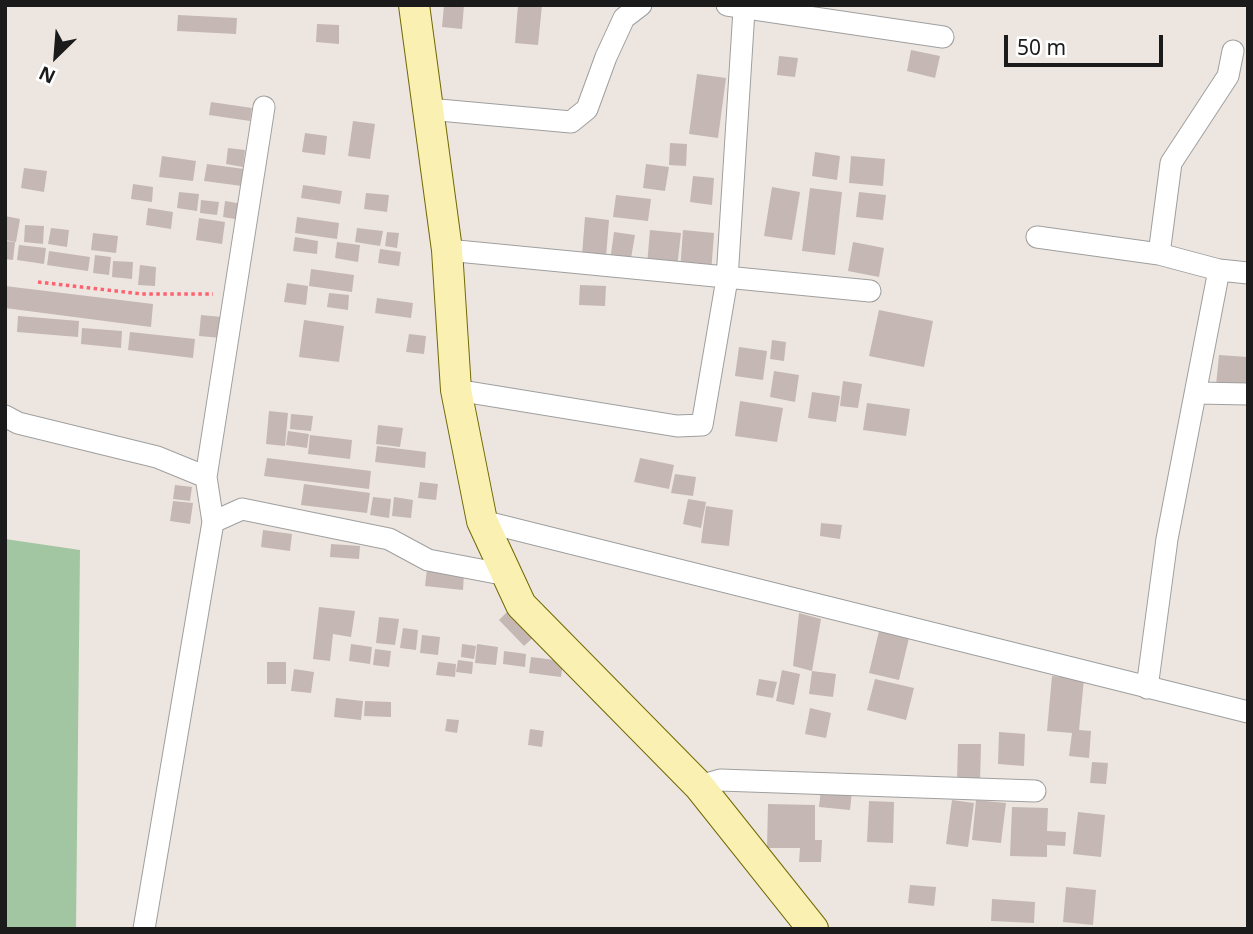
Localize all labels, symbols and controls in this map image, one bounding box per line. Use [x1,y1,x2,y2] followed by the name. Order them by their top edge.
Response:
[21,21,91,91] north arrow
[1008,21,1167,65] scale bar
[1017,33,1066,61] text: 50 m
[35,60,60,90] text: N

